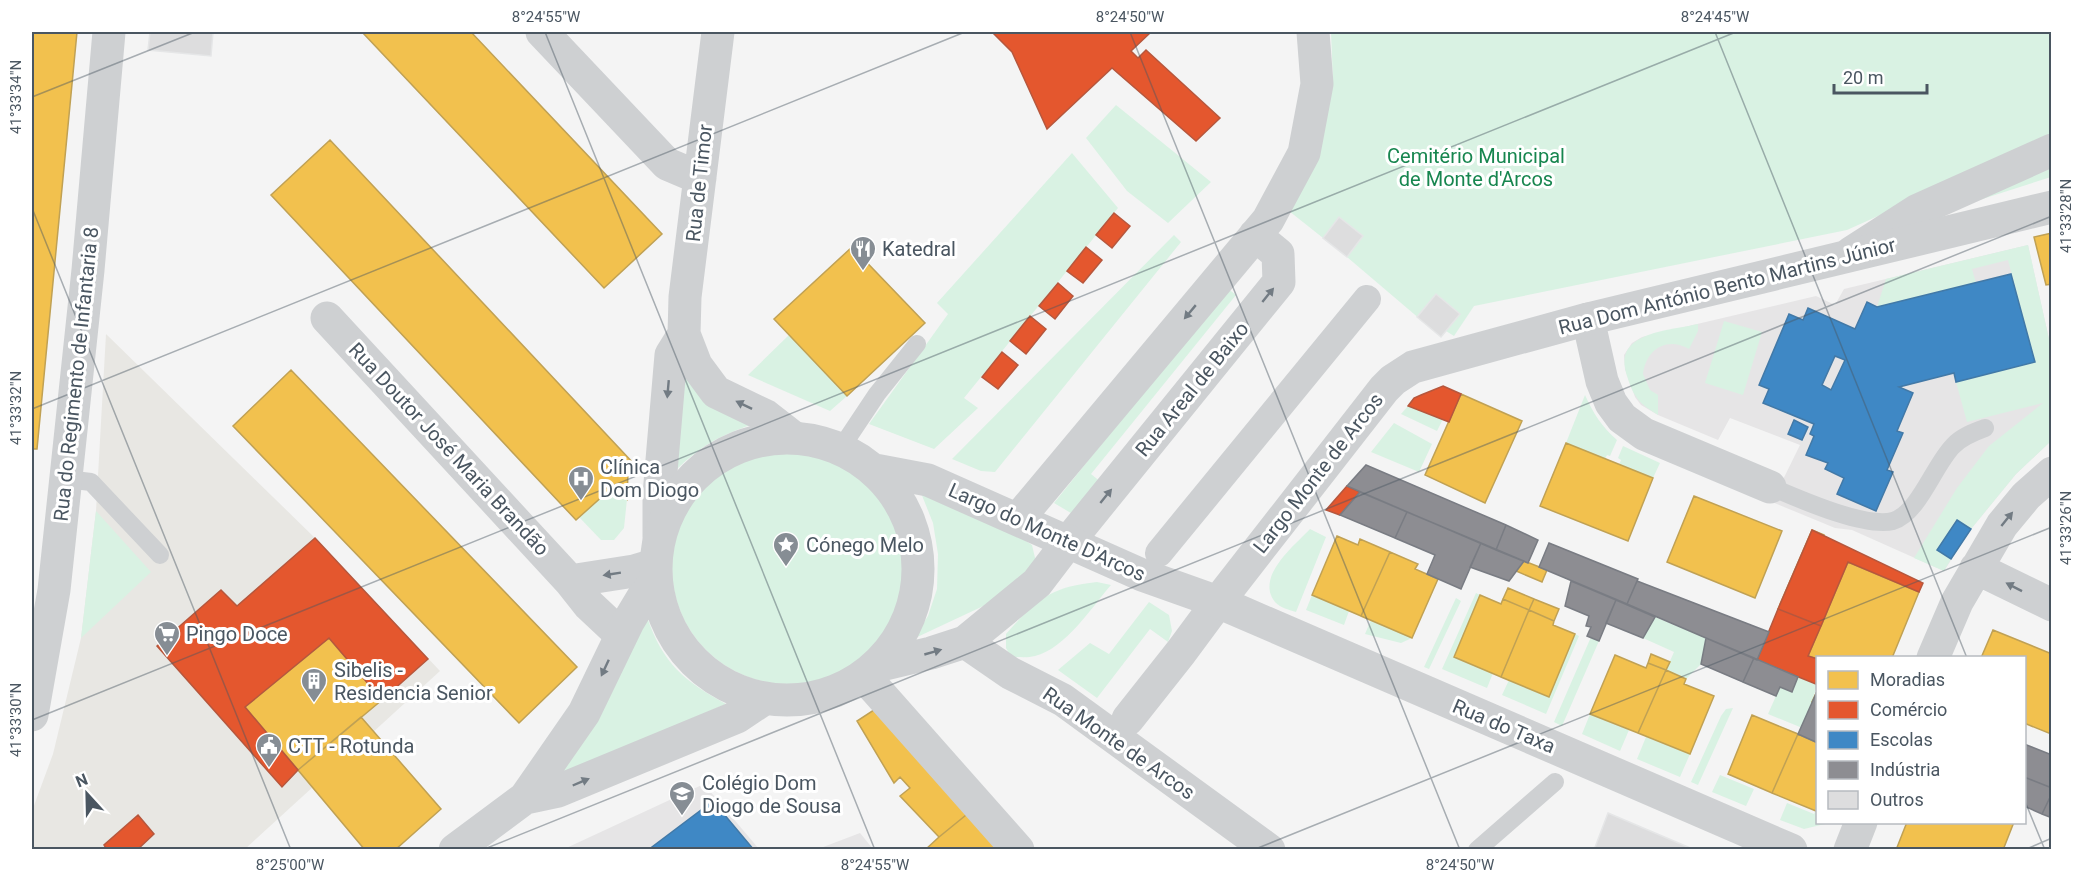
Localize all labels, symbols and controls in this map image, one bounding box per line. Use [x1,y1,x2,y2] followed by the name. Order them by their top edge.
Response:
[512,8,580,26] text: 8°24'55"W
[1096,8,1164,26] text: 8°24'50"W
[1681,8,1749,26] text: 8°24'45"W
[1834,57,1927,95] scale bar
[7,60,25,134] text: 41°33'34"N
[1843,67,1883,88] text: 20 m
[681,123,717,243] street label: Rua de Timor
[1387,144,1565,191] park label: Cemitério Municipal de Monte d'Arcos
[2057,179,2075,253] text: 41°33'28"N
[49,225,103,523] street label: Rua do Regimento de Infantaria 8
[1556,232,1898,340] street label: Rua Dom António Bento Martins Júnior
[848,234,878,272] restaurant icon: Katedral
[882,237,956,261] place label: Katedral
[1261,288,1274,303] one-way arrow
[1184,304,1197,319] one-way arrow
[1130,317,1254,461] street label: Rua Areal de Baixo
[344,337,554,561] street label: Rua Doutor José Maria Brandão
[7,371,25,445] text: 41°33'32"N
[663,379,673,398] one-way arrow
[1248,388,1388,558] street label: Largo Monte de Arcos
[735,401,752,410] one-way arrow
[600,455,699,502] place label: Clínica Dom Diogo
[566,464,596,502] hospital icon: Clínica Dom Diogo
[945,478,1149,586] street label: Largo do Monte D'Arcos
[1099,488,1111,503] one-way arrow
[2057,491,2075,565] text: 41°33'26"N
[2001,511,2014,527] one-way arrow
[771,530,801,568] place icon: Cónego Melo
[806,533,924,557] place label: Cónego Melo
[603,570,622,579] one-way arrow
[2005,582,2022,592] one-way arrow
[152,619,182,657] supermarket icon: Pingo Doce
[186,622,288,646] place label: Pingo Doce
[924,647,942,656] one-way arrow
[1816,656,2026,824] legend
[334,658,493,705] place label: Sibelis - Residencia Senior
[601,660,610,677] one-way arrow
[299,666,329,704] building icon: Sibelis - Residencia Senior
[1870,669,1945,690] text: Moradias
[1038,682,1200,804] street label: Rua Monte de Arcos
[7,683,25,757] text: 41°33'30"N
[1449,694,1559,758] street label: Rua do Taxa
[1870,699,1947,720] text: Comércio
[1870,729,1933,750] text: Escolas
[254,731,284,769] public building icon: CTT - Rotunda
[288,734,414,758] place label: CTT - Rotunda
[1870,759,1940,780] text: Indústria
[57,764,117,824] north arrow
[73,770,90,791] text: N
[702,771,841,818] place label: Colégio Dom Diogo de Sousa
[572,777,590,786] one-way arrow
[667,779,697,817] school or university icon: Colégio Dom Diogo de Sousa
[1870,789,1924,810] text: Outros
[256,856,324,874] text: 8°25'00"W
[841,856,909,874] text: 8°24'55"W
[1426,856,1494,874] text: 8°24'50"W

